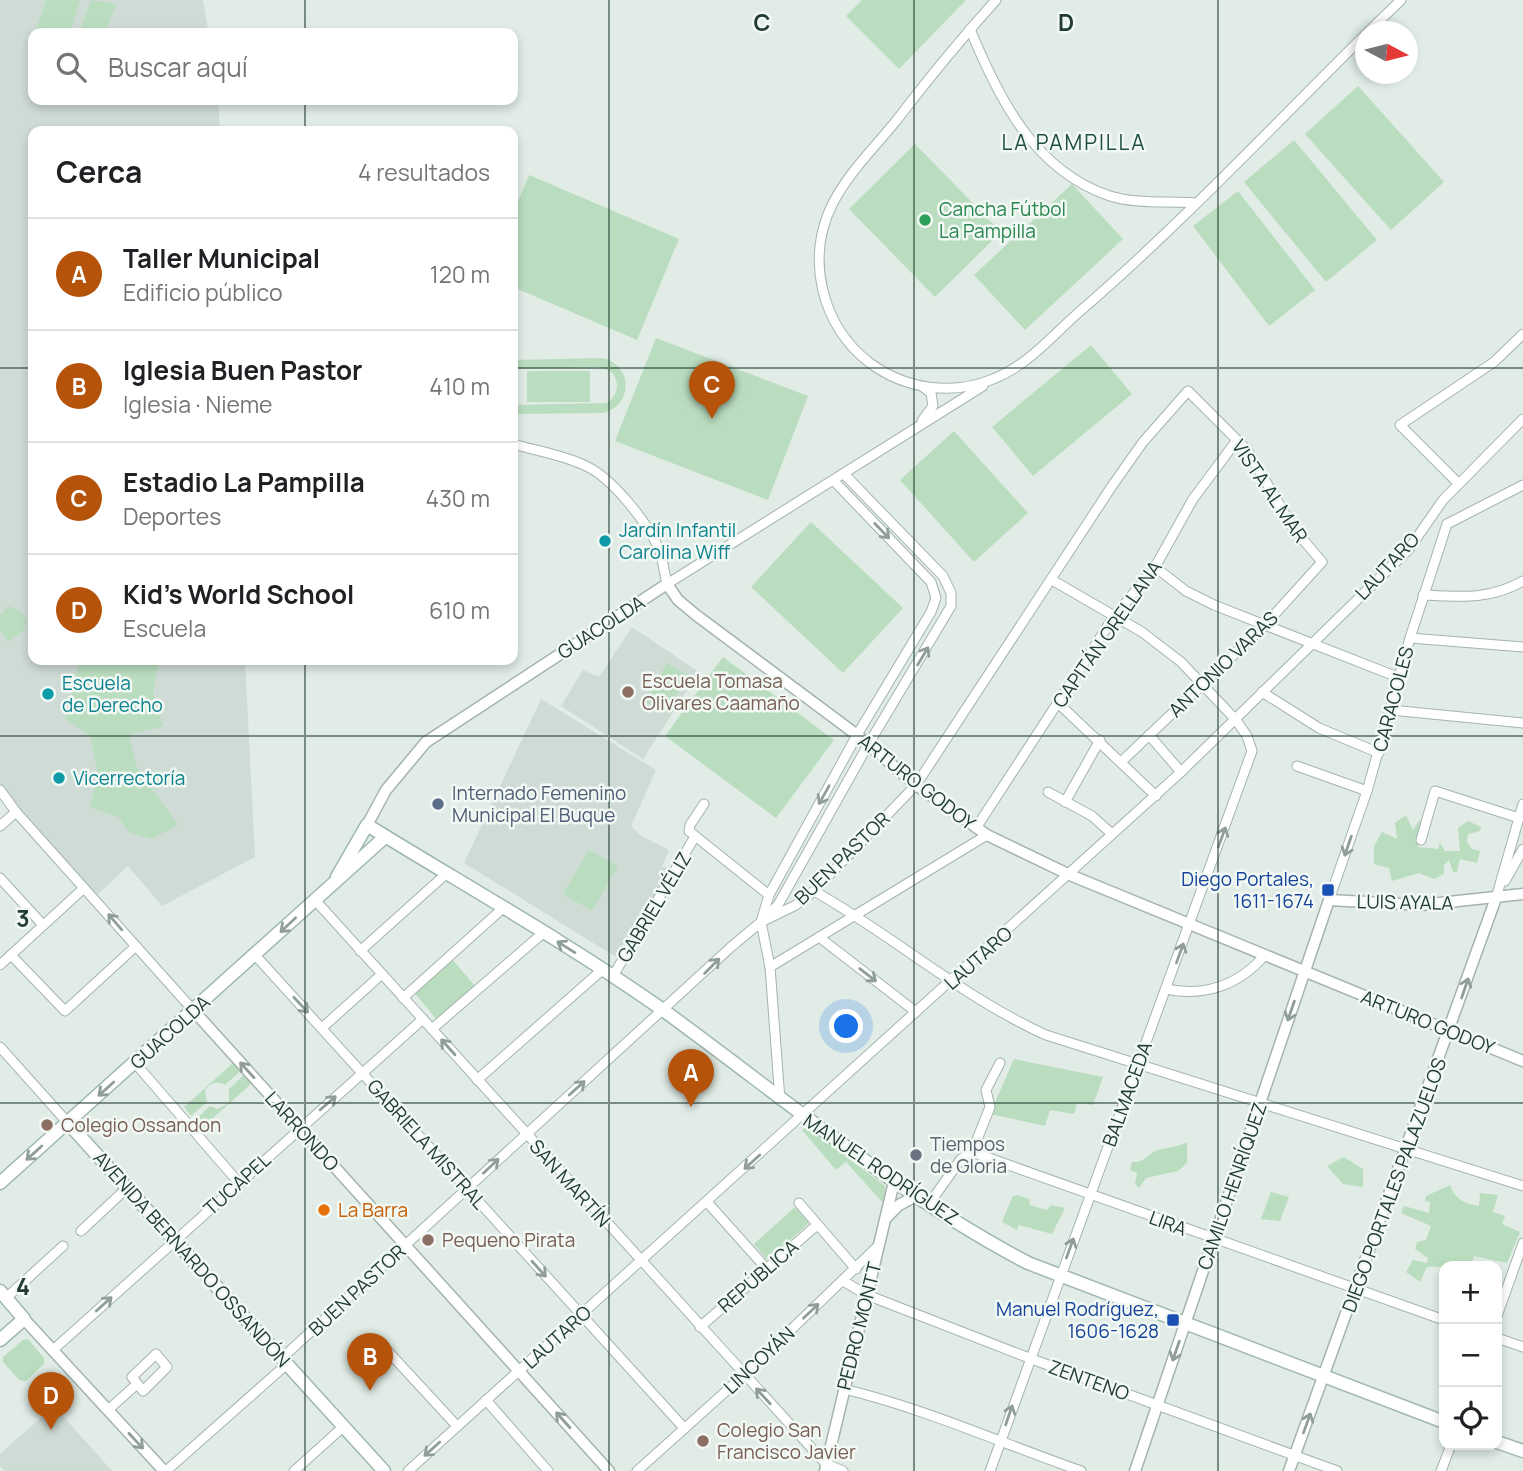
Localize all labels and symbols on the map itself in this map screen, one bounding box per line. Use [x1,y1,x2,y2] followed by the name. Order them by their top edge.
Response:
[754,6,771,38] text: C
[1058,6,1074,38] text: D
[1355,21,1418,84] north arrow
[1001,128,1147,156] district label: LA PAMPILLA
[939,196,1066,244] place label: Cancha Fútbol La Pampilla
[917,212,933,228] marker: Cancha Fútbol La Pampilla
[689,361,735,419] pin: C
[1226,434,1314,548] street label: VISTA AL MAR
[619,517,736,565] place label: Jardín Infantil Carolina Wiff
[873,522,890,539] one-way arrow
[1349,526,1425,605] street label: LAUTARO
[597,533,613,549] marker: Jardín Infantil Carolina Wiff
[1046,555,1168,713] street label: CAPITÁN ORELLANA
[552,589,650,665] street label: GUACOLDA
[1163,605,1284,723] street label: ANTONIO VARAS
[1366,643,1420,755] street label: CARACOLES
[917,646,931,666] one-way arrow
[642,668,800,716] place label: Escuela Tomasa Olivares Caamaño
[62,670,163,718] place label: Escuela de Derecho
[620,684,636,700] marker: Escuela Tomasa Olivares Caamaño
[40,686,56,702] marker: Escuela de Derecho
[853,728,981,836] street label: ARTURO GODOY
[73,765,185,791] place label: Vicerrectoría
[51,770,67,786] marker: Vicerrectoría
[452,780,626,828] place label: Internado Femenino Municipal El Buque
[817,784,830,805] one-way arrow
[430,796,446,812] marker: Internado Femenino Municipal El Buque
[789,806,895,910] street label: BUEN PASTOR
[1217,826,1229,848] one-way arrow
[1341,834,1353,856] one-way arrow
[611,847,697,967] street label: GABRIEL VÉLIZ
[1181,866,1314,914] place label: Diego Portales, 1611-1674
[1320,882,1336,898] marker: Diego Portales, 1611-1674
[1356,888,1454,916] street label: LUIS AYALA
[16,902,30,934] text: 3
[107,914,123,932] one-way arrow
[279,917,297,933] one-way arrow
[938,920,1018,996] street label: LAUTARO
[556,940,576,954] one-way arrow
[1174,943,1187,965] one-way arrow
[703,958,720,975] one-way arrow
[858,967,876,982] one-way arrow
[1460,978,1472,1000] one-way arrow
[1357,983,1499,1061] street label: ARTURO GODOY
[124,989,216,1075] street label: GUACOLDA
[293,996,310,1013] one-way arrow
[1284,1000,1297,1022] one-way arrow
[829,1009,863,1043] your location
[1096,1038,1158,1150] street label: BALMACEDA
[439,1039,456,1056] one-way arrow
[668,1049,714,1107] pin: A
[1336,1054,1452,1316] street label: DIEGO PORTALES PALAZUELOS
[238,1062,255,1079] one-way arrow
[362,1073,493,1215] street label: GABRIELA MISTRAL
[568,1080,586,1096] one-way arrow
[97,1081,115,1097] one-way arrow
[259,1086,345,1177] street label: LARRONDO
[319,1095,337,1111] one-way arrow
[1191,1099,1273,1273] street label: CAMILO HENRÍQUEZ
[798,1107,964,1231] street label: MANUEL RODRÍGUEZ
[61,1112,221,1138] place label: Colegio Ossandon
[39,1117,55,1133] marker: Colegio Ossandon
[930,1131,1007,1179] place label: Tiempos de Gloria
[524,1134,616,1232] street label: SAN MARTÍN
[25,1145,43,1161] one-way arrow
[88,1145,296,1373] street label: AVENIDA BERNARDO OSSANDÓN
[198,1147,276,1221] street label: TUCAPEL
[908,1147,924,1163] marker: Tiempos de Gloria
[744,1153,761,1170] one-way arrow
[482,1158,499,1175] one-way arrow
[338,1197,408,1223] place label: La Barra
[316,1202,332,1218] marker: La Barra
[1146,1204,1190,1242] street label: LIRA
[442,1227,575,1253] place label: Pequeno Pirata
[420,1232,436,1248] marker: Pequeno Pirata
[712,1234,804,1318] street label: REPÚBLICA
[303,1238,411,1342] street label: BUEN PASTOR
[1065,1238,1077,1260] one-way arrow
[831,1259,888,1393] street label: PEDRO MONTT
[531,1260,547,1278] one-way arrow
[16,1270,30,1302] text: 4
[94,1296,112,1312] one-way arrow
[996,1296,1159,1344] place label: Manuel Rodríguez, 1606-1628
[517,1299,597,1375] street label: LAUTARO
[802,1303,819,1320] one-way arrow
[1165,1312,1181,1328] marker: Manuel Rodríguez, 1606-1628
[718,1320,800,1400] street label: LINCOYÁN
[347,1333,393,1391] pin: B
[1169,1339,1181,1361] one-way arrow
[1045,1353,1133,1407] street label: ZENTENO
[28,1372,74,1430] pin: D
[755,1388,772,1405] one-way arrow
[1004,1404,1016,1426] one-way arrow
[555,1412,572,1429] one-way arrow
[1302,1412,1314,1434] one-way arrow
[717,1417,856,1465] place label: Colegio San Francisco Javier
[128,1432,145,1449] one-way arrow
[695,1433,711,1449] marker: Colegio San Francisco Javier
[424,1441,441,1458] one-way arrow

